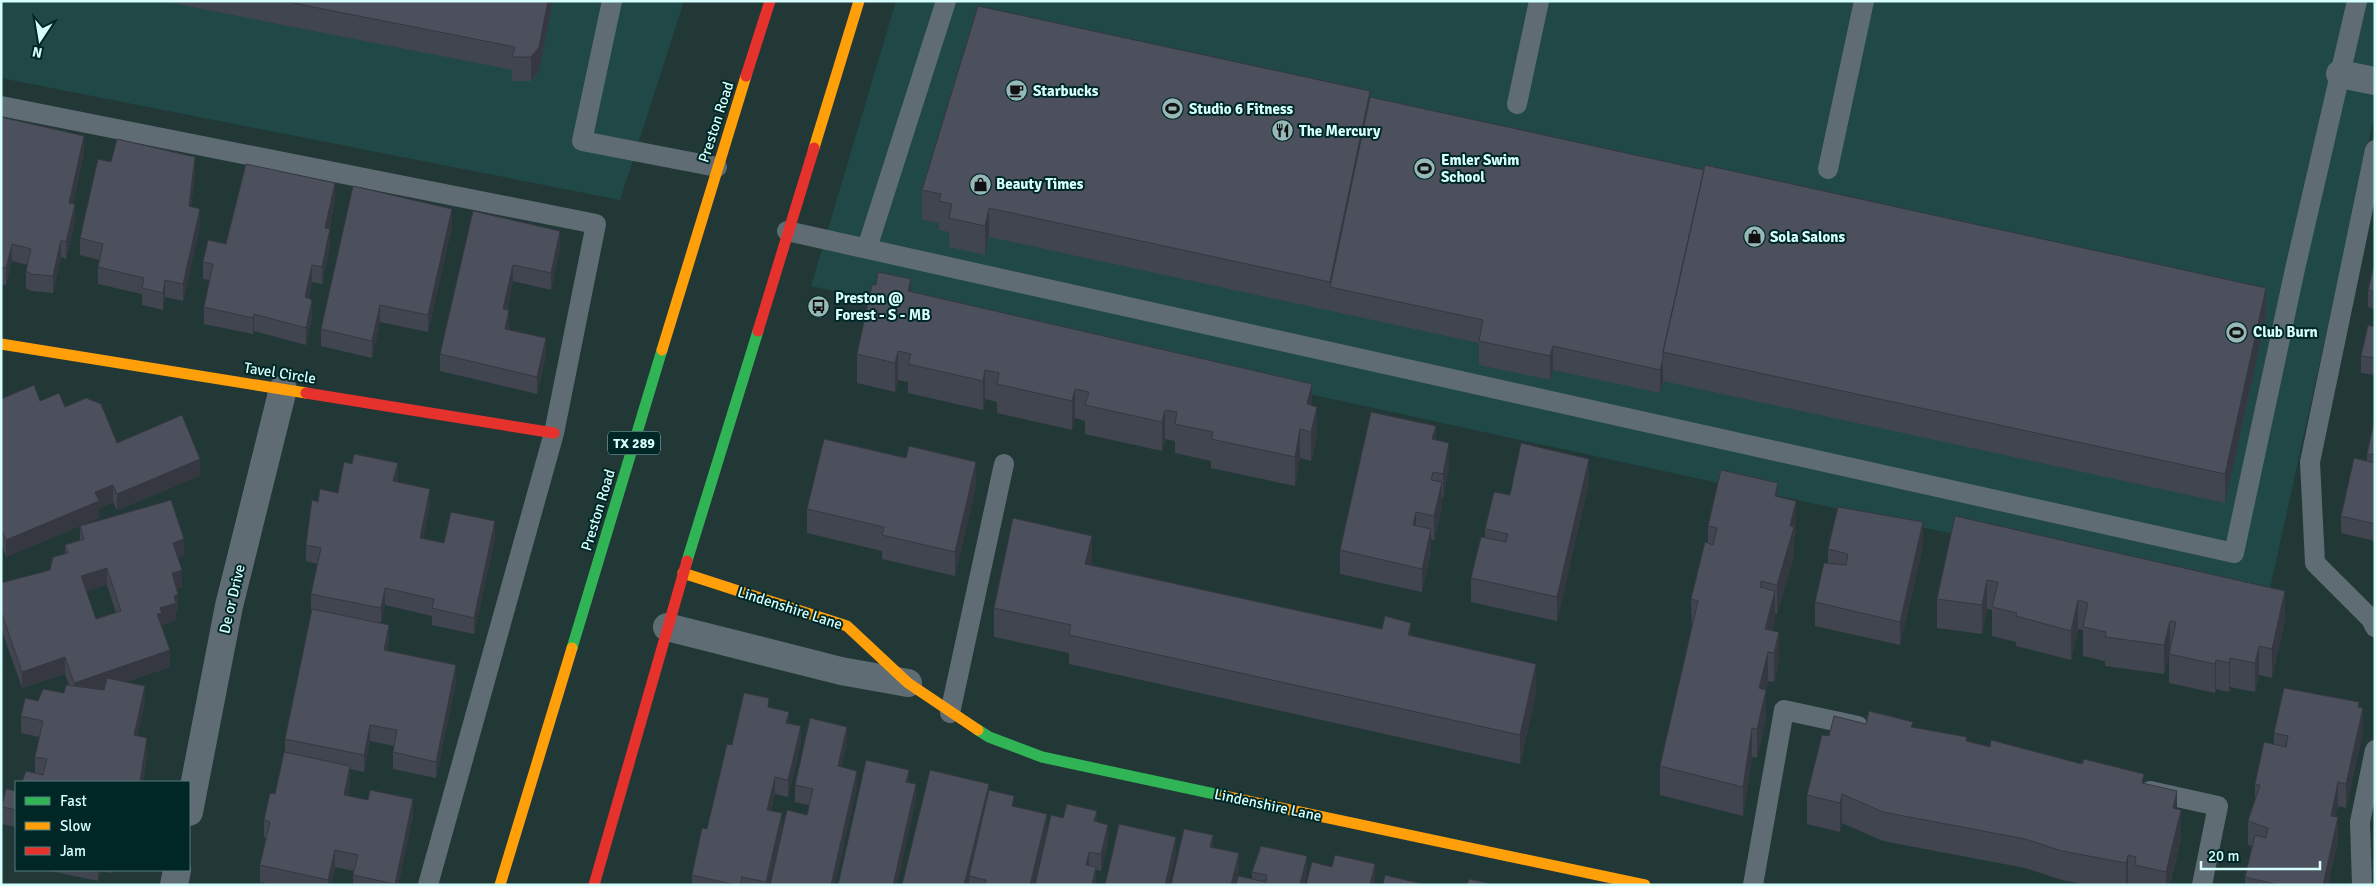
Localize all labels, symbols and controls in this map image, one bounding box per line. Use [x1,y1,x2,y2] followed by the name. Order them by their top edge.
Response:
[15,15,65,65] north arrow
[31,43,44,62] text: N
[694,79,738,165] street label: Preston Road
[1005,79,1029,103] cafe icon: Starbucks
[1033,82,1099,100] place label: Starbucks
[1161,97,1185,121] sports icon: Studio 6 Fitness
[1189,100,1294,118] place label: Studio 6 Fitness
[1271,119,1295,143] restaurant icon: The Mercury
[1299,122,1381,140] place label: The Mercury
[1441,151,1519,186] place label: Emler Swim School
[1413,157,1437,181] sports icon: Emler Swim School
[968,172,992,196] shop icon: Beauty Times
[996,175,1084,193] place label: Beauty Times
[1742,225,1766,249] shop icon: Sola Salons
[1770,228,1846,246] place label: Sola Salons
[835,289,930,324] place label: Preston @ Forest - S - MB
[807,295,831,319] bus stop icon: Preston @ Forest - S - MB
[2225,320,2249,344] sports icon: Club Burn
[2253,323,2318,341] place label: Club Burn
[243,358,317,388] street label: Tavel Circle
[608,432,660,454] road number: TX 289
[577,467,619,553] street label: Preston Road
[215,563,249,635] street label: De or Drive
[735,583,845,633] street label: Lindenshire Lane
[15,781,190,871] legend
[1213,785,1323,825] street label: Lindenshire Lane
[60,792,87,810] text: Fast
[60,817,91,835] text: Slow
[2201,838,2320,870] scale bar
[60,842,86,860] text: Jam
[2208,847,2239,865] text: 20 m

